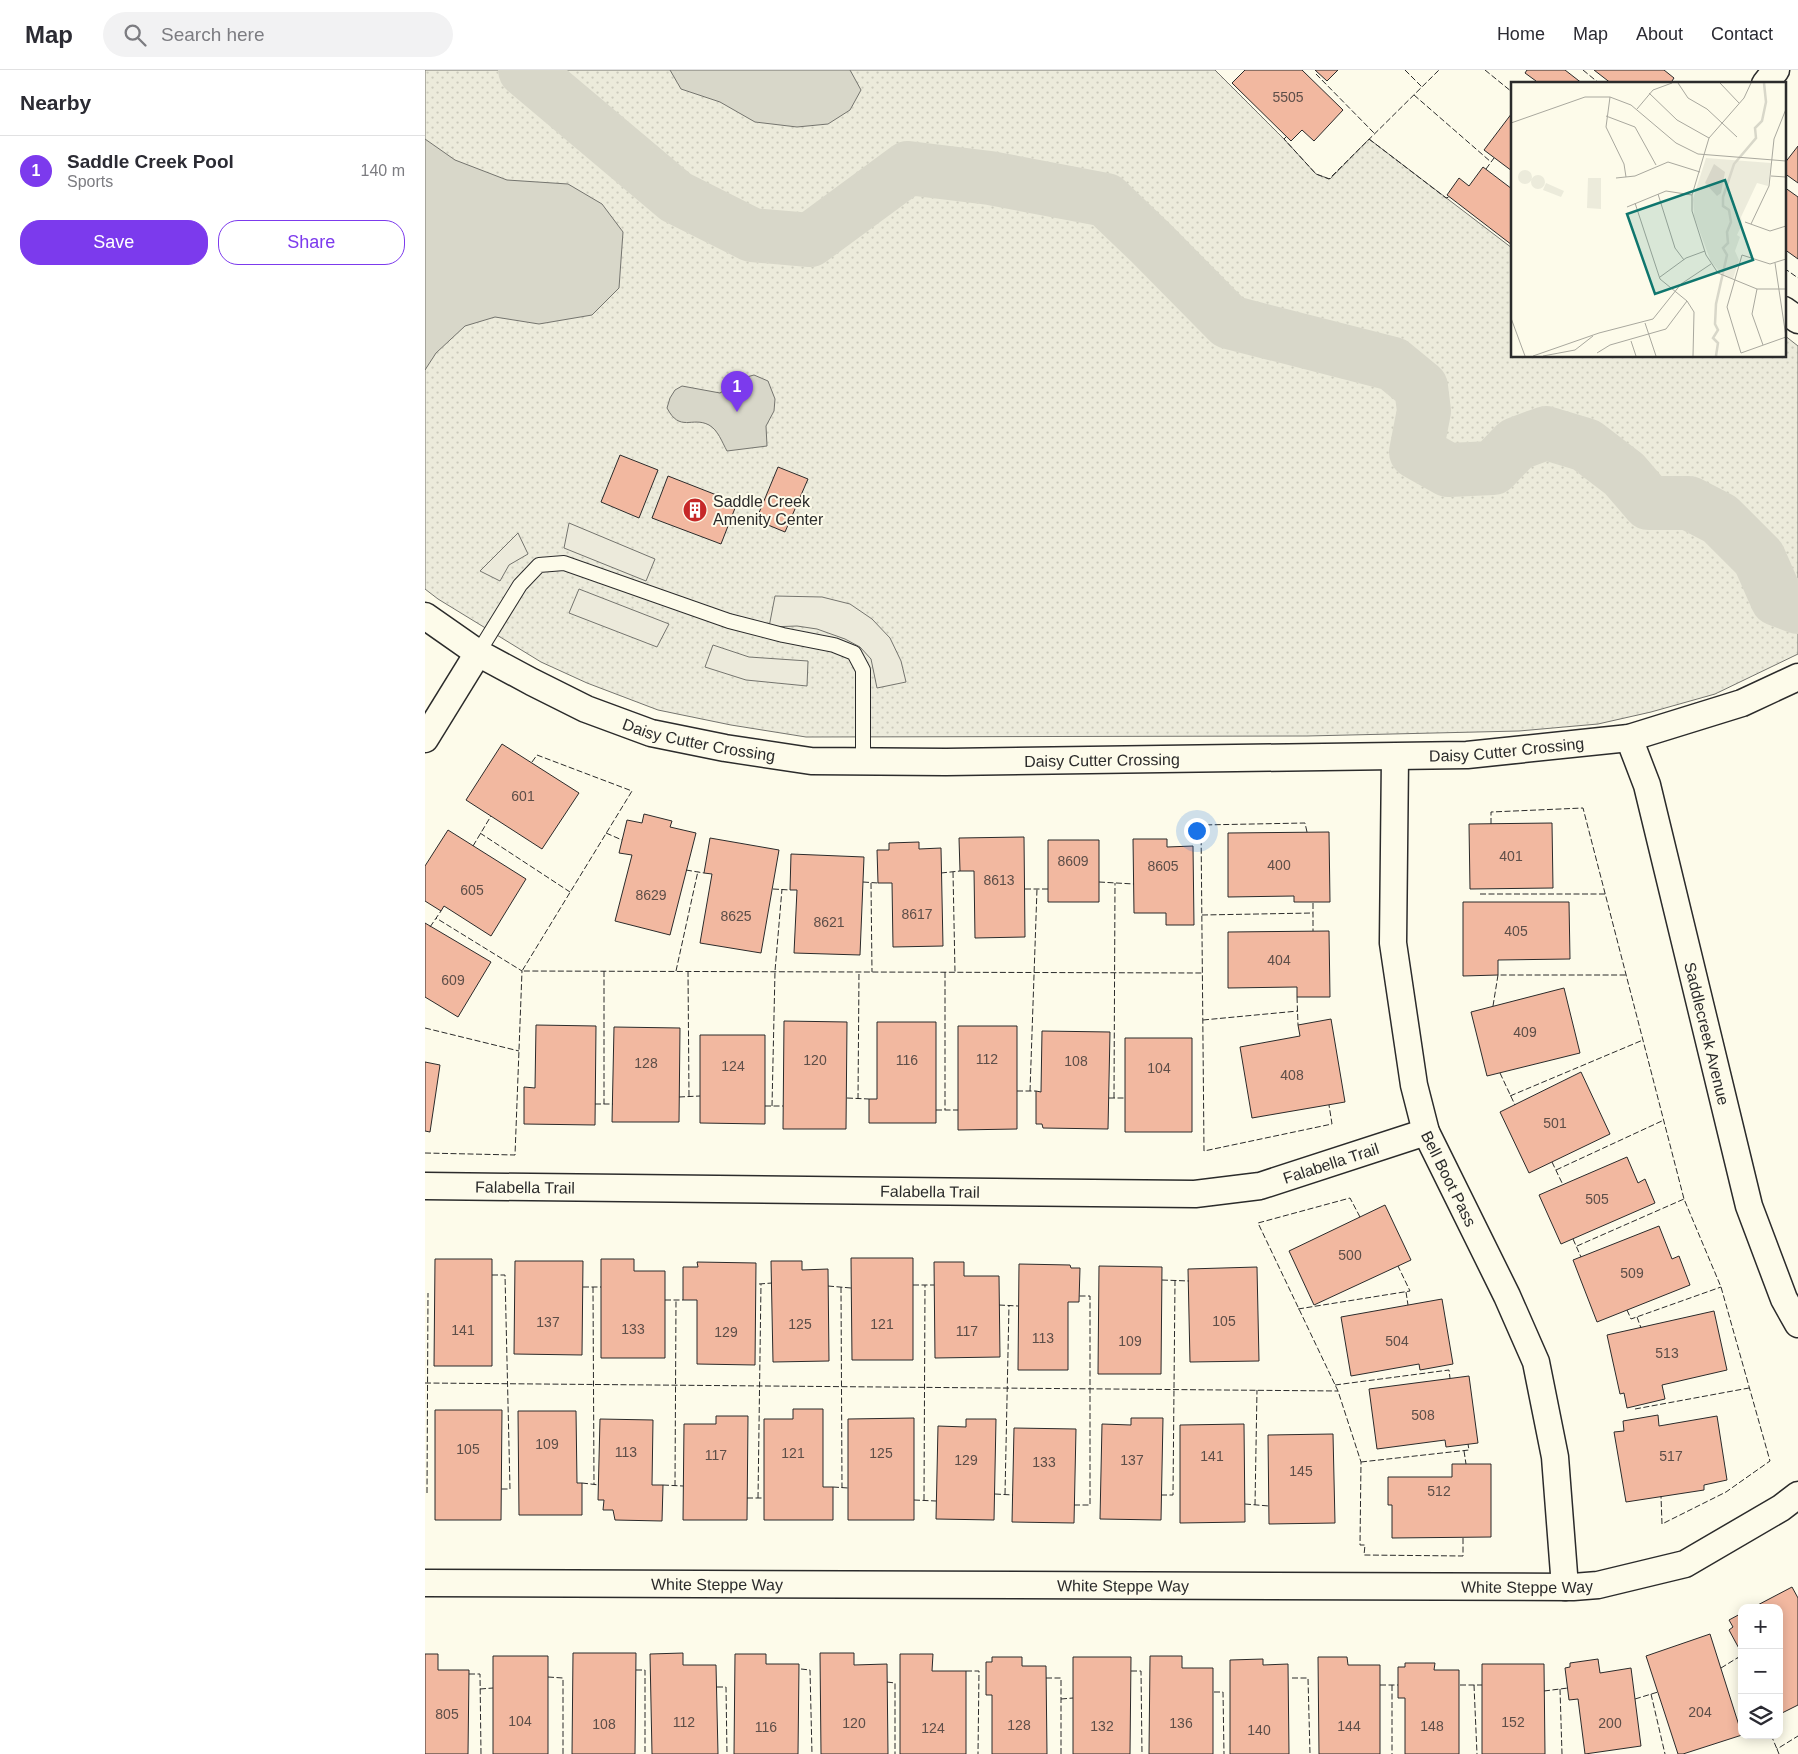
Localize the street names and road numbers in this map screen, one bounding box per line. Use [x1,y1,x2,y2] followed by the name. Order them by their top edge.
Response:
[620,715,776,764] street label: Daisy Cutter Crossing
[1429,735,1585,765] street label: Daisy Cutter Crossing
[1024,751,1180,770] street label: Daisy Cutter Crossing
[1681,960,1732,1107] street label: Saddlecreek Avenue
[1418,1128,1479,1229] street label: Bell Boot Pass
[1281,1140,1381,1187] street label: Falabella Trail
[475,1179,575,1197] street label: Falabella Trail
[880,1183,980,1201] street label: Falabella Trail
[651,1576,783,1593] street label: White Steppe Way
[1057,1577,1189,1595] street label: White Steppe Way
[1461,1577,1594,1596] street label: White Steppe Way

